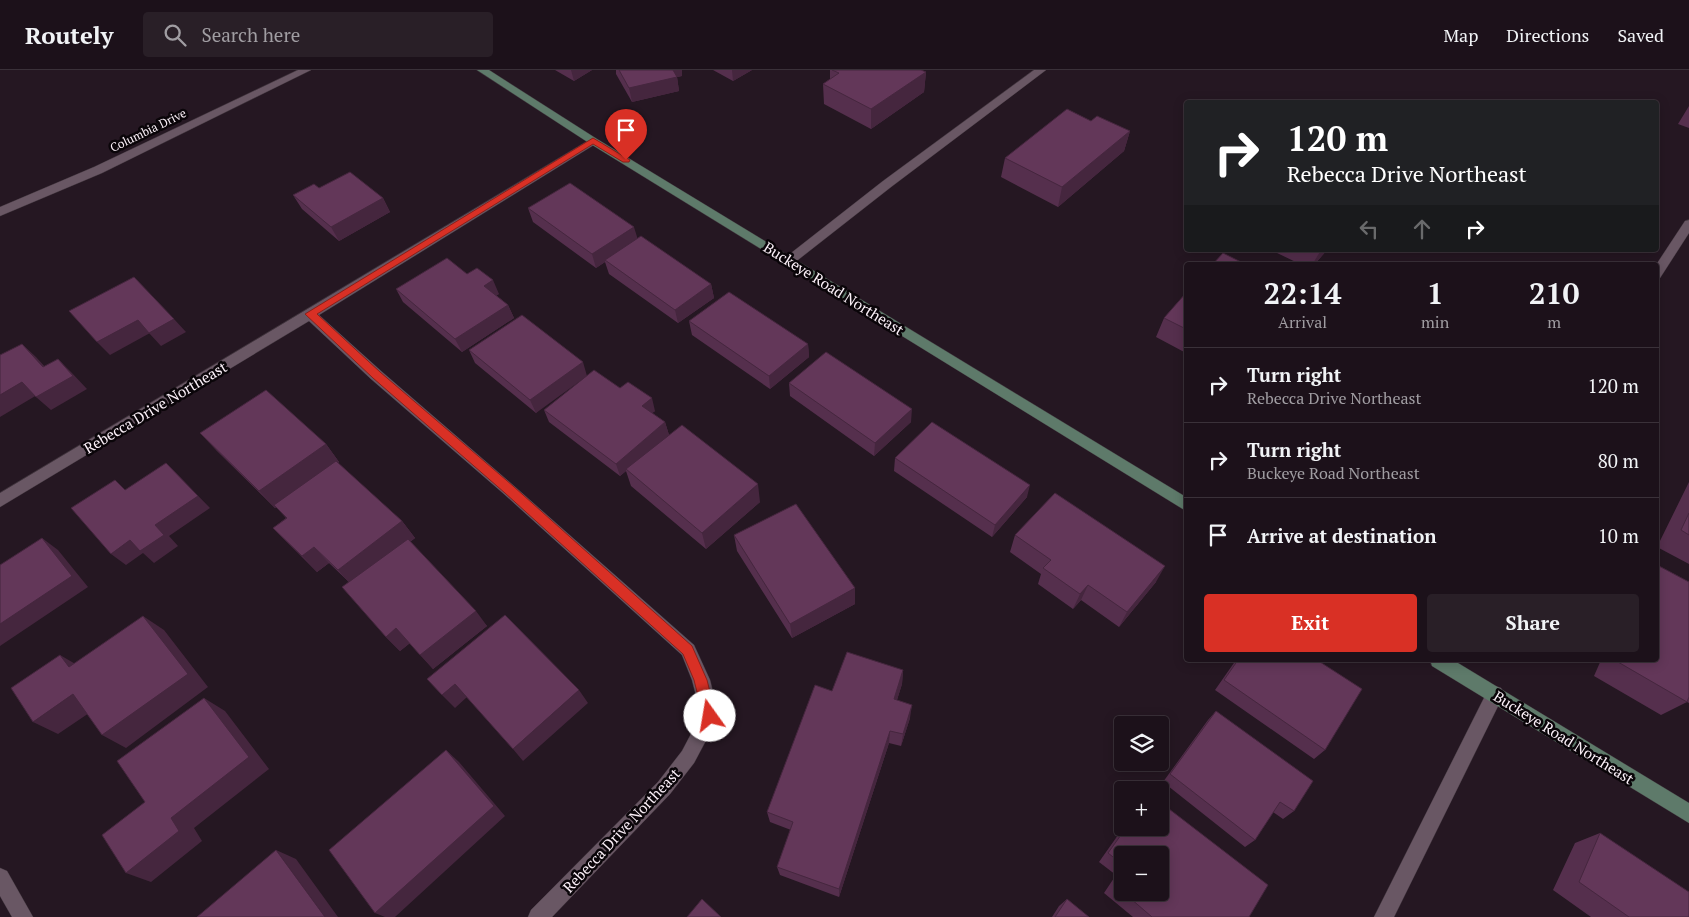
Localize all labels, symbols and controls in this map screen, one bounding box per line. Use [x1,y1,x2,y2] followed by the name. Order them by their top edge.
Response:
[143,12,493,57] search box
[25,19,113,51] text: Routely
[161,21,189,49] icon: search
[201,22,300,47] text: Search here
[1443,23,1478,47] text: Map
[1506,23,1589,47] text: Directions
[1617,23,1664,47] text: Saved
[108,105,188,155] street label: Columbia Drive
[605,109,647,160] pin
[1287,115,1388,161] text: 120 m
[612,116,640,144] icon: arrive
[1204,120,1269,185] icon: right
[1287,159,1527,188] text: Rebecca Drive Northeast
[1355,215,1383,243] icon: left
[1408,215,1436,243] icon: ahead
[1461,215,1489,243] icon: right
[760,237,908,340] street label: Buckeye Road Northeast
[1263,273,1342,313] text: 22:14
[1427,273,1444,313] text: 1
[1529,273,1580,313] text: 210
[1278,311,1327,333] text: Arrival
[1421,311,1449,333] text: min
[1547,311,1561,333] text: m
[80,356,231,458] street label: Rebecca Drive Northeast
[1247,362,1341,387] text: Turn right
[1204,371,1232,399] icon: right
[1588,373,1639,398] text: 120 m
[1247,387,1421,409] text: Rebecca Drive Northeast
[1247,437,1341,462] text: Turn right
[1204,446,1232,474] icon: right
[1598,448,1639,473] text: 80 m
[1247,462,1420,484] text: Buckeye Road Northeast
[1204,521,1232,549] icon: arrive
[1247,523,1436,548] text: Arrive at destination
[1598,523,1639,548] text: 10 m
[1204,594,1417,652] button: Exit
[1427,594,1639,652] button: Share
[1490,686,1638,789] street label: Buckeye Road Northeast
[683,689,735,741] position arrow
[1114,716,1169,901] map controls
[1114,716,1169,771] button: layers
[558,763,684,897] street label: Rebecca Drive Northeast
[1114,781,1169,836] button: +
[1114,846,1169,901] button: −

